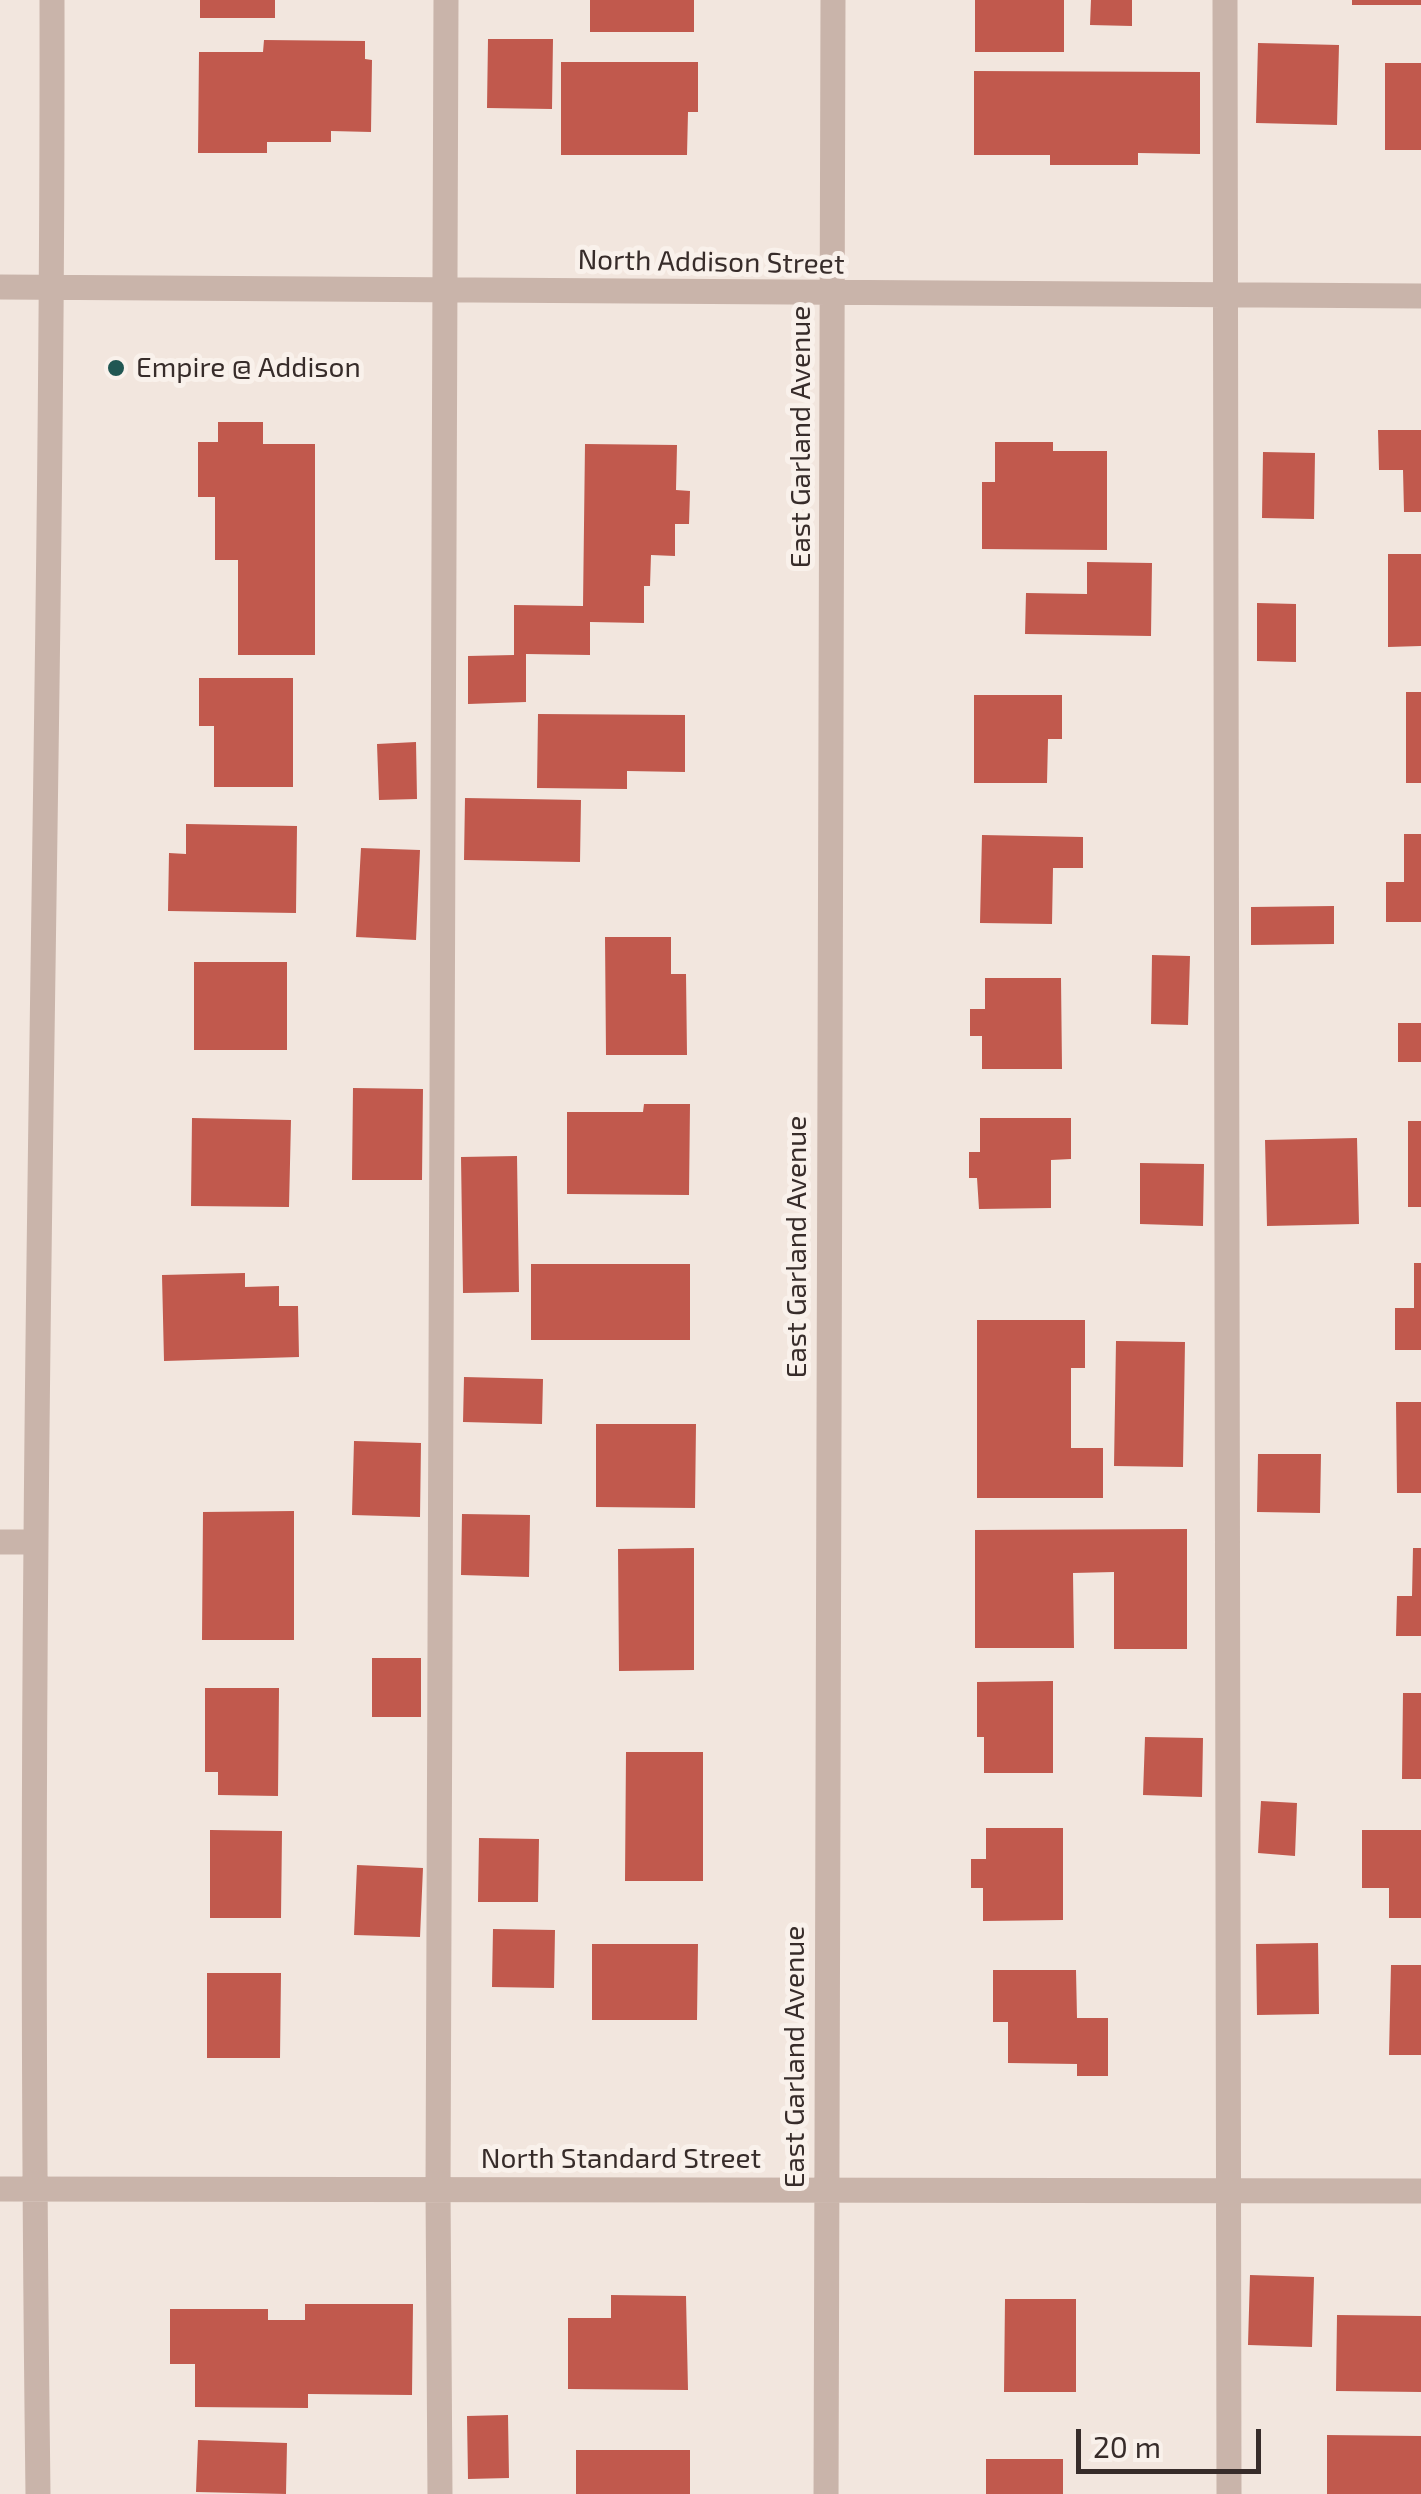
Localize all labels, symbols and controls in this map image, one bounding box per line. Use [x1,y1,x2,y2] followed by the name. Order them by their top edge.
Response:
[577,243,845,281] street label: North Addison Street
[784,306,818,568] street label: East Garland Avenue
[136,351,361,385] place label: Empire @ Addison
[105,357,127,379] marker: Empire @ Addison
[780,1116,814,1378] street label: East Garland Avenue
[778,1926,812,2188] street label: East Garland Avenue
[481,2142,761,2176] street label: North Standard Street
[1081,2409,1266,2471] scale bar
[1093,2428,1161,2464] text: 20 m

